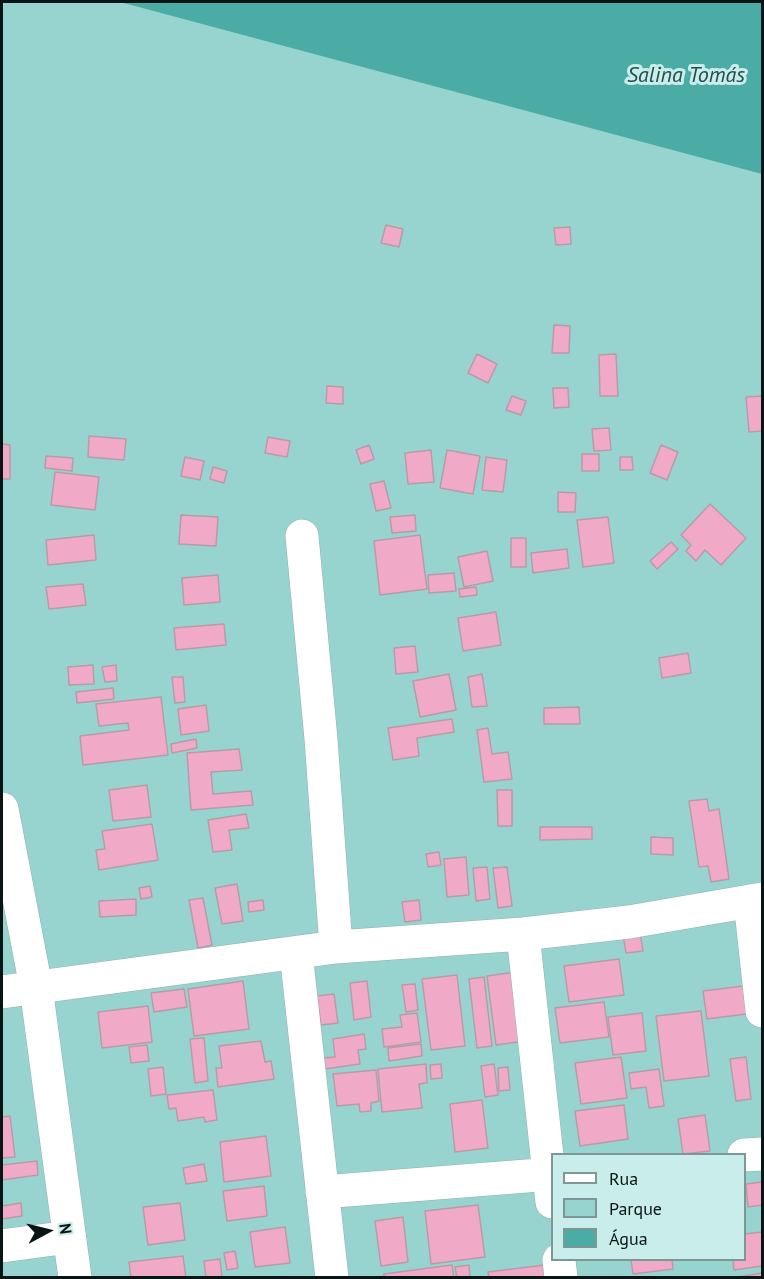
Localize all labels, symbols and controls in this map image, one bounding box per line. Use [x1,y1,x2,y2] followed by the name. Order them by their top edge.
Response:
[627,63,745,89] water label: Salina Tomás
[551,1153,746,1261] legend
[609,1167,638,1190] text: Rua
[609,1197,662,1220] text: Parque
[18,1201,78,1261] north arrow
[55,1222,76,1235] text: N
[609,1227,648,1250] text: Água

